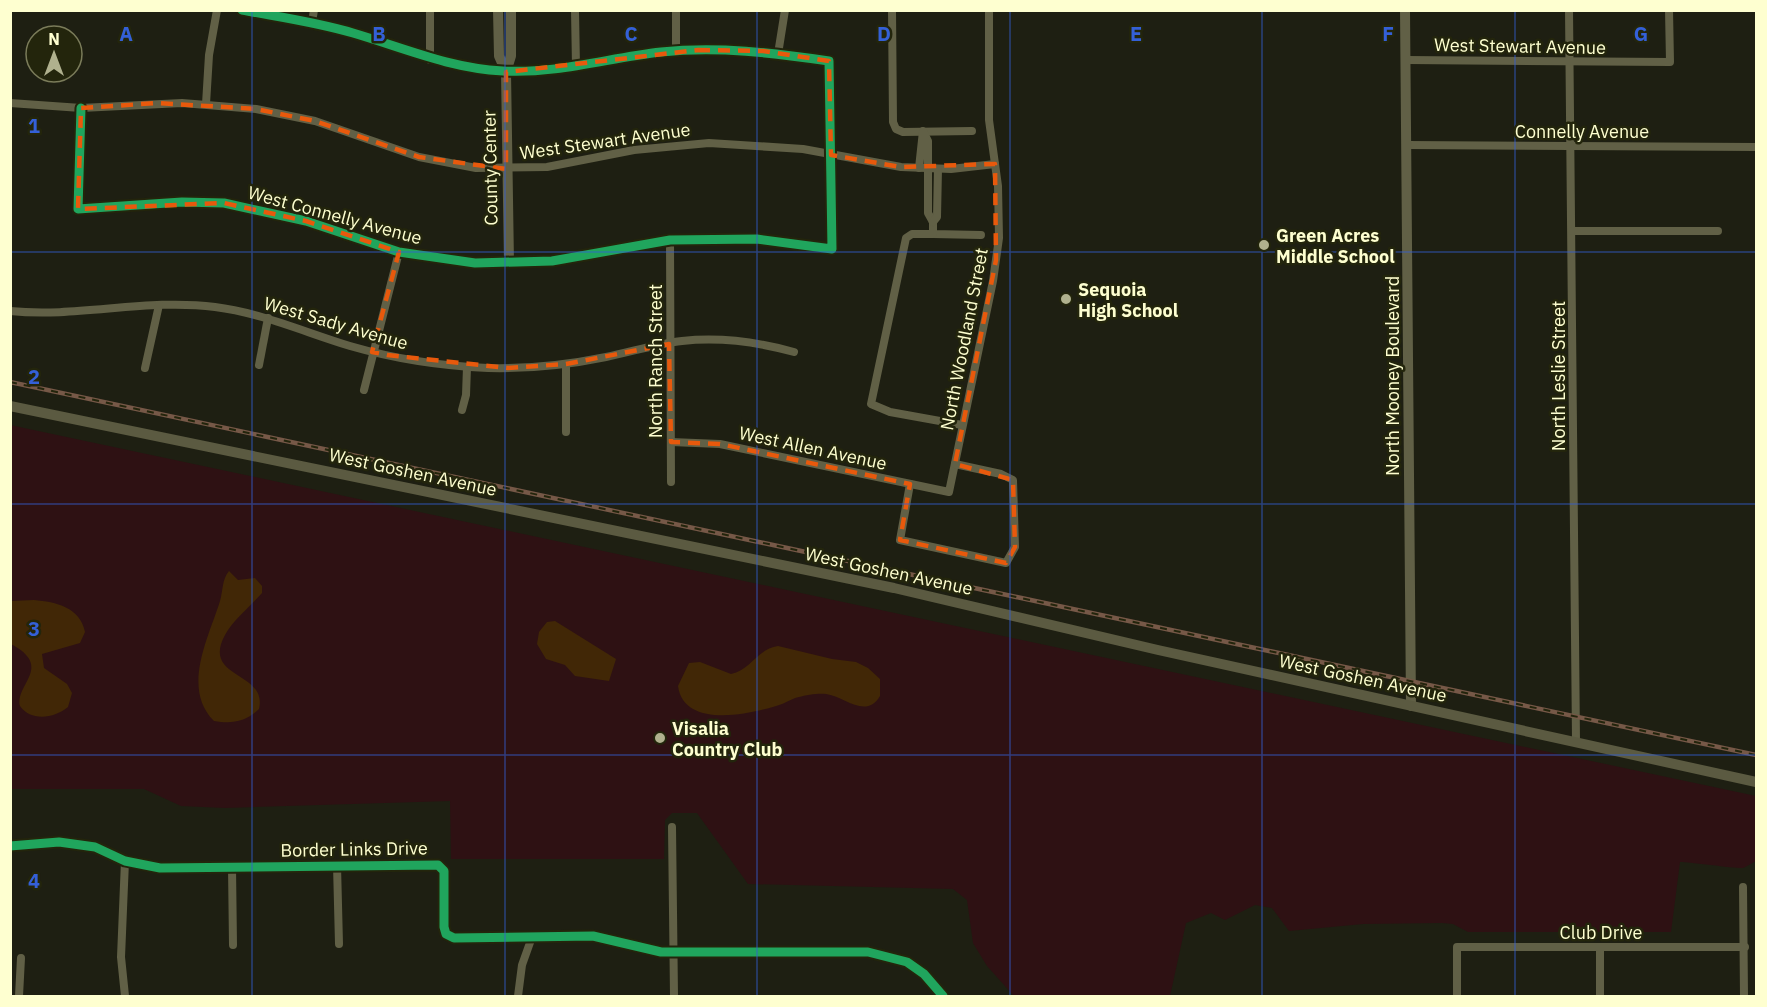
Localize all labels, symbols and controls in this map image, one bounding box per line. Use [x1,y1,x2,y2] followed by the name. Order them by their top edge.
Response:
[119,20,133,47] text: A
[372,20,386,47] text: B
[624,20,638,47] text: C
[877,20,891,47] text: D
[1130,20,1142,47] text: E
[1382,20,1394,47] text: F
[1634,20,1648,47] text: G
[24,24,84,84] north arrow
[48,29,60,49] text: N
[1434,33,1606,59] street label: West Stewart Avenue
[477,110,503,226] street label: County Center
[28,112,40,139] text: 1
[518,118,692,164] street label: West Stewart Avenue
[1515,120,1649,143] street label: Connelly Avenue
[245,181,425,249] street label: West Connelly Avenue
[1276,224,1395,268] place label: Green Acres Middle School
[1257,238,1271,252] marker: Green Acres Middle School
[935,246,993,432] street label: North Woodland Street
[1381,276,1404,476] street label: North Mooney Boulevard
[1078,278,1179,322] place label: Sequoia High School
[644,284,667,438] street label: North Ranch Street
[261,291,411,355] street label: West Sady Avenue
[1059,292,1073,306] marker: Sequoia High School
[1547,301,1570,451] street label: North Leslie Street
[28,363,40,390] text: 2
[737,421,889,475] street label: West Allen Avenue
[327,443,499,501] street label: West Goshen Avenue
[803,542,975,600] street label: West Goshen Avenue
[28,615,40,642] text: 3
[1277,649,1449,707] street label: West Goshen Avenue
[672,717,782,761] place label: Visalia Country Club
[653,731,667,745] marker: Visalia Country Club
[280,836,428,862] street label: Border Links Drive
[28,867,40,894] text: 4
[1560,921,1642,944] street label: Club Drive

